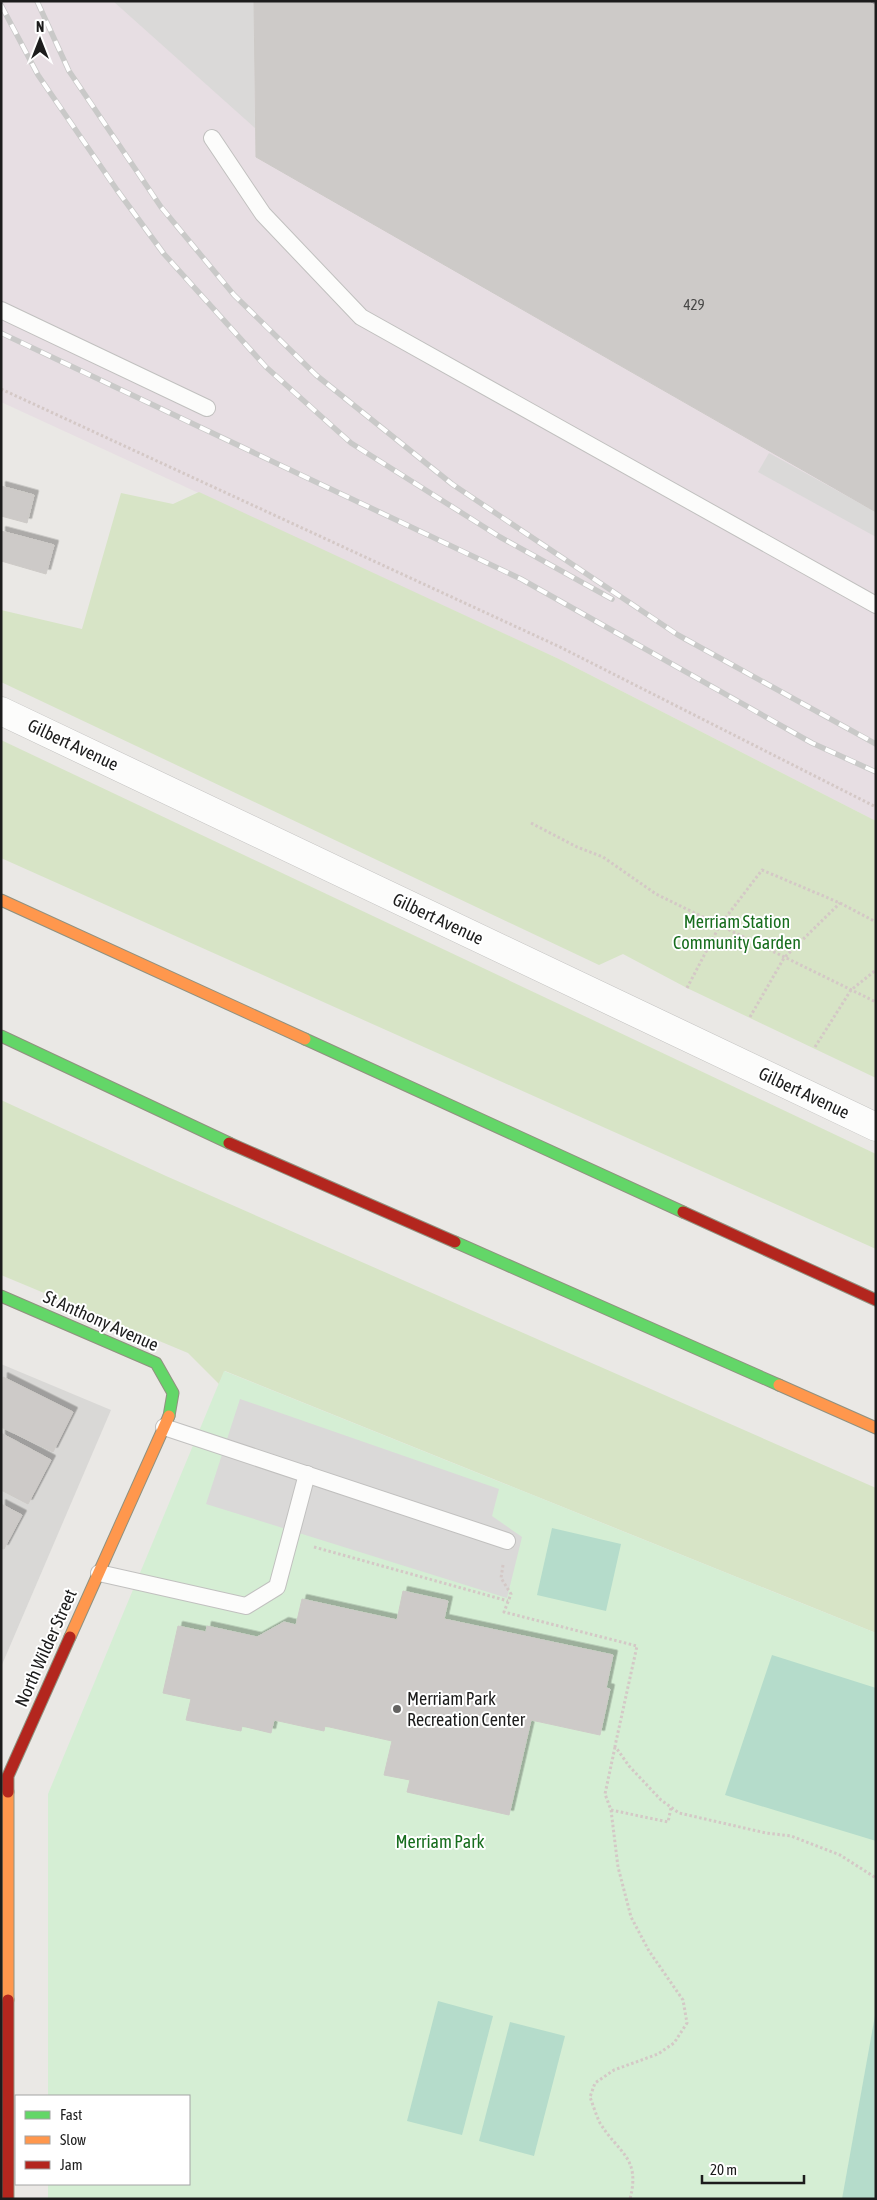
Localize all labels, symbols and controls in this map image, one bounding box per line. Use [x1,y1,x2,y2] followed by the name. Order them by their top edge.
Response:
[15,15,65,65] north arrow
[36,19,44,35] text: N
[683,296,705,313] house number: 429
[24,714,122,775] street label: Gilbert Avenue
[389,888,487,949] street label: Gilbert Avenue
[673,911,801,953] park label: Merriam Station Community Garden
[755,1062,853,1123] street label: Gilbert Avenue
[40,1286,162,1355] street label: St Anthony Avenue
[10,1586,81,1710] street label: North Wilder Street
[407,1688,526,1730] place label: Merriam Park Recreation Center
[391,1703,403,1715] marker: Merriam Park Recreation Center
[396,1831,484,1852] park label: Merriam Park
[15,2095,190,2185] legend
[60,2106,82,2123] text: Fast
[60,2131,86,2148] text: Slow
[702,2152,804,2184] scale bar
[60,2156,83,2173] text: Jam
[710,2161,737,2178] text: 20 m

